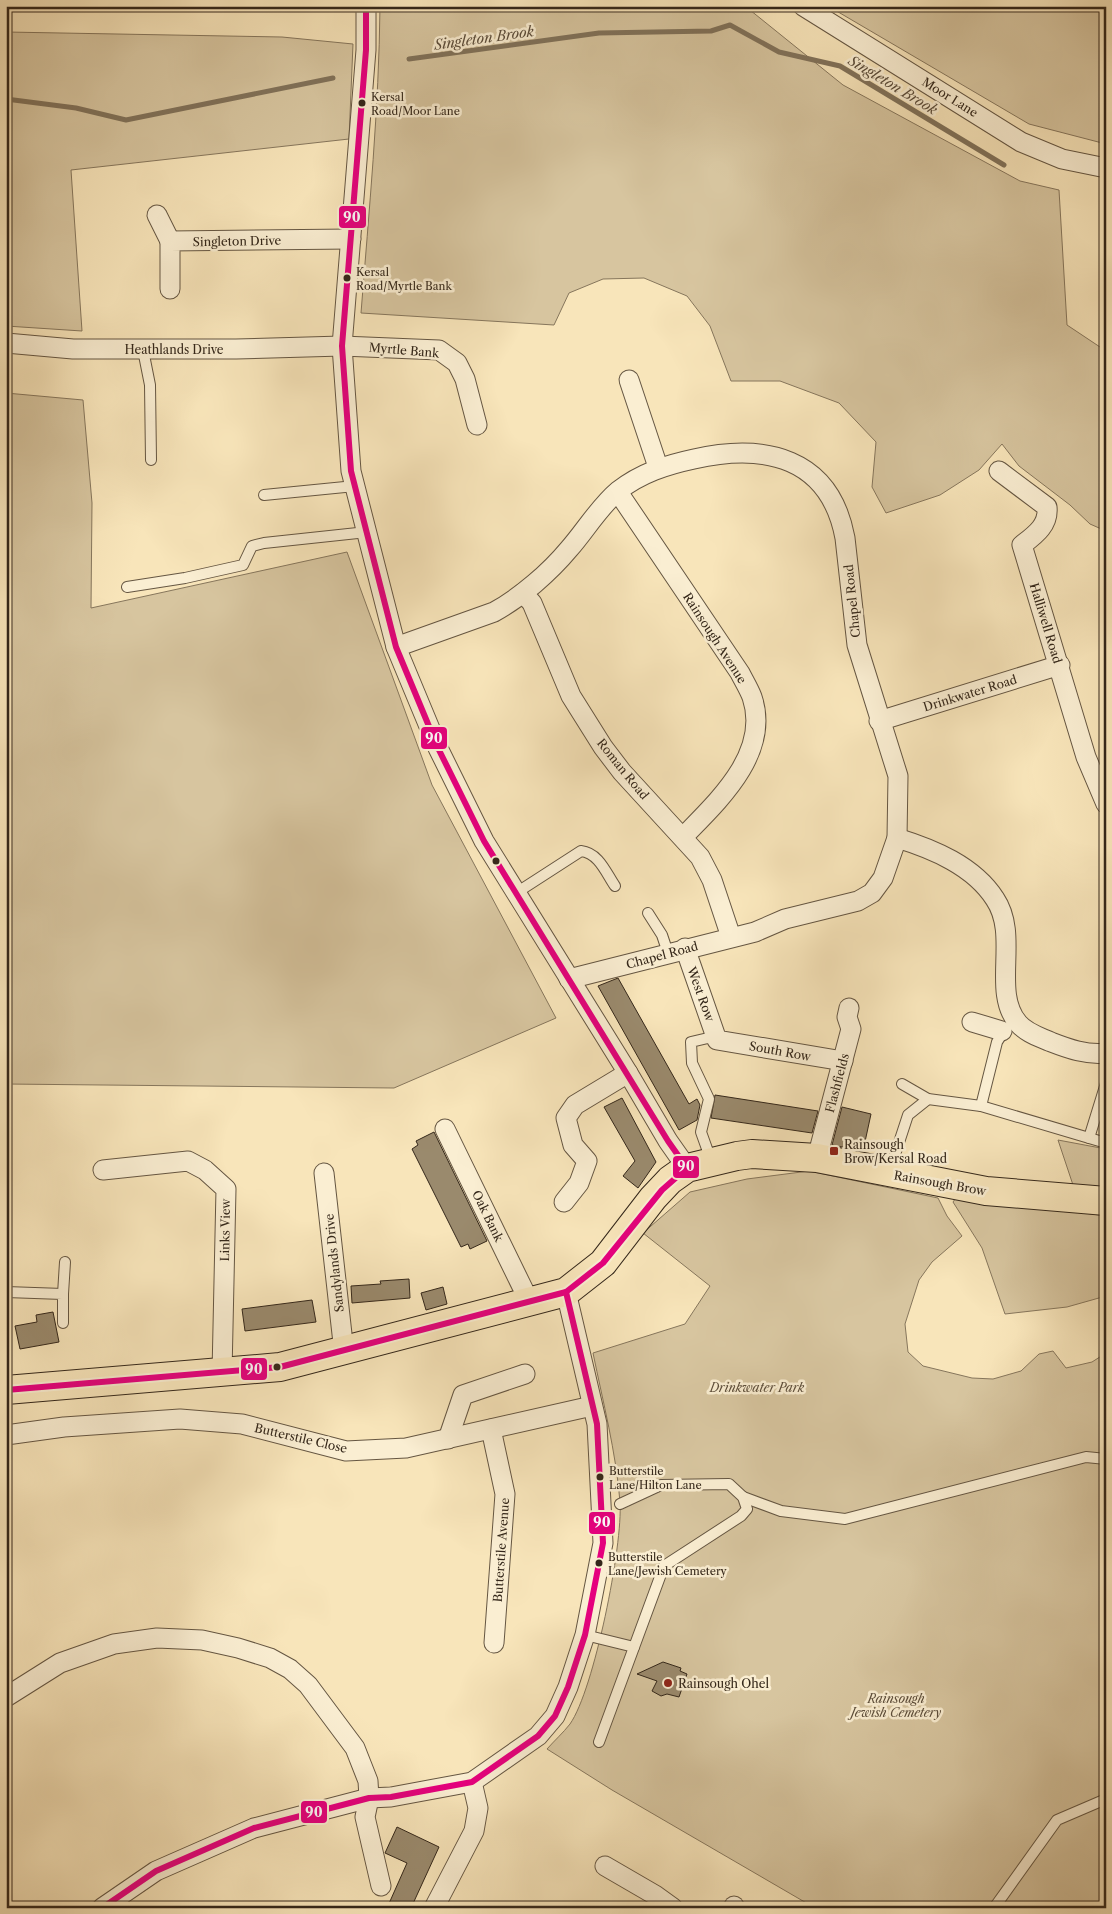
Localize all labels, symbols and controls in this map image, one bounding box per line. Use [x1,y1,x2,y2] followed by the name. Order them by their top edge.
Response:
[432,22,536,54] water label: Singleton Brook
[844,51,941,119] water label: Singleton Brook
[919,74,981,120] street label: Moor Lane
[371,90,460,118] place label: Kersal Road/Moor Lane
[357,98,367,108] marker: Kersal Road/Moor Lane
[338,205,367,229] line badge: 90
[343,208,361,226] text: 90
[193,233,282,249] street label: Singleton Drive
[356,265,452,293] place label: Kersal Road/Myrtle Bank
[342,273,352,283] marker: Kersal Road/Myrtle Bank
[368,339,441,361] street label: Myrtle Bank
[124,342,224,357] street label: Heathlands Drive
[841,563,863,638] street label: Chapel Road
[1027,581,1066,666] street label: Halliwell Road
[680,590,750,687] street label: Rainsough Avenue
[921,671,1019,714] street label: Drinkwater Road
[420,726,448,750] line badge: 90
[425,729,443,747] text: 90
[594,736,653,803] street label: Roman Road
[491,856,501,866] unlabelled marker
[624,938,700,972] street label: Chapel Road
[684,964,718,1024] street label: West Row
[748,1038,813,1064] street label: South Row
[822,1052,852,1114] street label: Flashfields
[844,1137,948,1166] place label: Rainsough Brow/Kersal Road
[828,1145,840,1157] marker: Rainsough Brow/Kersal Road
[672,1155,700,1179] line badge: 90
[677,1157,695,1175] text: 90
[893,1167,988,1199] street label: Rainsough Brow
[469,1188,507,1245] street label: Oak Bank
[217,1197,233,1261] street label: Links View
[321,1213,347,1313] street label: Sandylands Drive
[240,1357,268,1381] line badge: 90
[245,1360,263,1378] text: 90
[272,1362,282,1372] unlabelled marker
[709,1380,805,1395] park label: Drinkwater Park
[253,1420,349,1456] street label: Butterstile Close
[609,1464,702,1492] place label: Butterstile Lane/Hilton Lane
[595,1472,605,1482] marker: Butterstile Lane/Hilton Lane
[490,1497,512,1603] street label: Butterstile Avenue
[588,1511,616,1535] line badge: 90
[593,1513,611,1531] text: 90
[608,1550,728,1578] place label: Butterstile Lane/Jewish Cemetery
[594,1558,604,1568] marker: Butterstile Lane/Jewish Cemetery
[678,1676,769,1691] place label: Rainsough Ohel
[662,1677,674,1689] marker: Rainsough Ohel
[847,1691,941,1720] park label: Rainsough Jewish Cemetery
[300,1800,328,1824] line badge: 90
[305,1803,323,1821] text: 90

